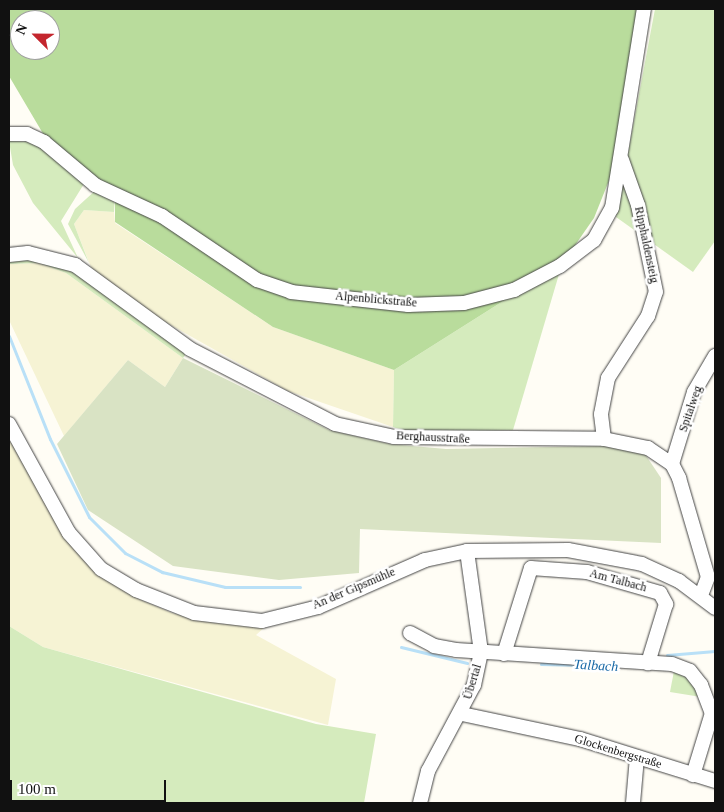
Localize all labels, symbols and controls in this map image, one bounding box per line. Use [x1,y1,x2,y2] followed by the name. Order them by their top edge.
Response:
[10,10,60,60] north arrow
[13,22,31,37] text: N
[631,205,661,285] street label: Ripphaldensteig
[335,289,417,311] street label: Alpenblickstraße
[676,384,706,434] street label: Spitalweg
[396,429,470,447] street label: Berghausstraße
[310,565,398,613] street label: An der Gipsmühle
[588,566,648,596] street label: Am Talbach
[573,656,619,676] water label: Talbach
[461,663,485,701] street label: Übertal
[573,732,663,772] street label: Glockenbergstraße
[12,770,169,802] scale bar
[18,781,56,797] text: 100 m

